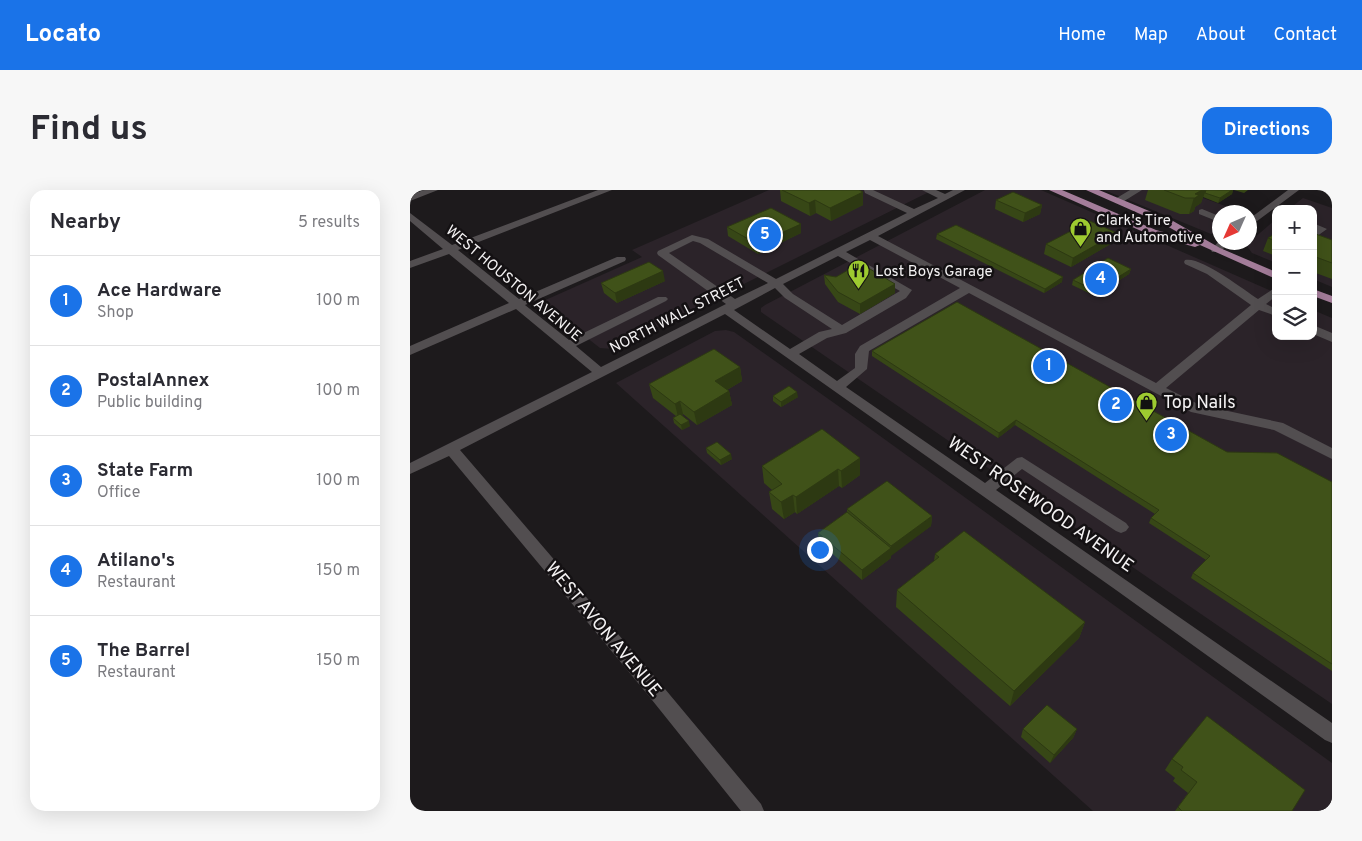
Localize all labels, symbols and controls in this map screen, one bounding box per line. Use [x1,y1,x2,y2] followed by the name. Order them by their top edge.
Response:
[25,20,101,50] text: Locato
[1058,24,1106,47] text: Home
[1134,24,1168,47] text: Map
[1196,24,1245,47] text: About
[1273,24,1337,47] text: Contact
[1202,107,1332,154] button: Directions
[30,108,148,152] text: Find us
[1212,205,1257,250] north arrow
[1272,205,1317,340] map controls
[1272,205,1317,250] button: +
[50,209,121,236] text: Nearby
[1096,212,1202,248] place label: Clark's Tire and Automotive
[298,213,360,233] text: 5 results
[749,216,781,254] pin: 5
[1068,217,1092,248] shop icon: Clark's Tire and Automotive
[441,222,585,347] street label: WEST HOUSTON AVENUE
[1272,250,1317,295] button: −
[847,259,871,290] restaurant icon: Lost Boys Garage
[1085,260,1117,298] pin: 4
[875,263,993,282] place label: Lost Boys Garage
[607,274,749,359] street label: NORTH WALL STREET
[97,279,222,303] text: Ace Hardware
[63,291,69,311] text: 1
[316,291,360,311] text: 100 m
[1272,295,1317,340] button: layers
[97,303,134,323] text: Shop
[1033,347,1065,385] pin: 1
[97,369,209,393] text: PostalAnnex
[61,381,71,401] text: 2
[316,381,360,401] text: 100 m
[1100,386,1132,424] pin: 2
[1135,390,1159,421] shop icon: Top Nails
[1163,392,1236,415] place label: Top Nails
[97,393,202,413] text: Public building
[1155,416,1187,454] pin: 3
[943,432,1138,578] street label: WEST ROSEWOOD AVENUE
[97,459,193,483] text: State Farm
[61,471,71,491] text: 3
[316,471,360,491] text: 100 m
[97,483,140,503] text: Office
[807,537,833,563] your location
[97,549,175,573] text: Atilano's
[540,558,666,702] street label: WEST AVON AVENUE
[61,561,71,581] text: 4
[317,561,360,581] text: 150 m
[97,573,176,593] text: Restaurant
[97,639,190,663] text: The Barrel
[61,651,71,671] text: 5
[317,651,360,671] text: 150 m
[97,663,176,683] text: Restaurant

